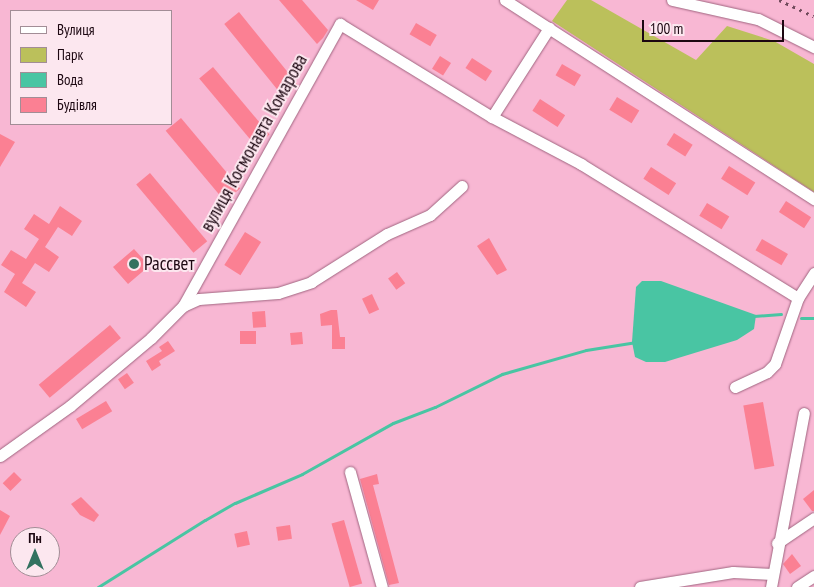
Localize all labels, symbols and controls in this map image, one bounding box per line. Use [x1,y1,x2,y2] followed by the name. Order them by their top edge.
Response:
[10,10,172,125] legend
[644,10,786,42] scale bar
[650,19,683,38] text: 100 m
[57,20,95,39] text: Вулиця
[57,45,83,64] text: Парк
[196,50,312,236] street label: вулиця Космонавта Комарова
[57,70,83,89] text: Вода
[57,95,97,114] text: Будівля
[144,253,194,275] place label: Рассвет
[128,258,140,270] marker: Рассвет
[10,527,60,577] north arrow
[28,529,42,547] text: Пн

